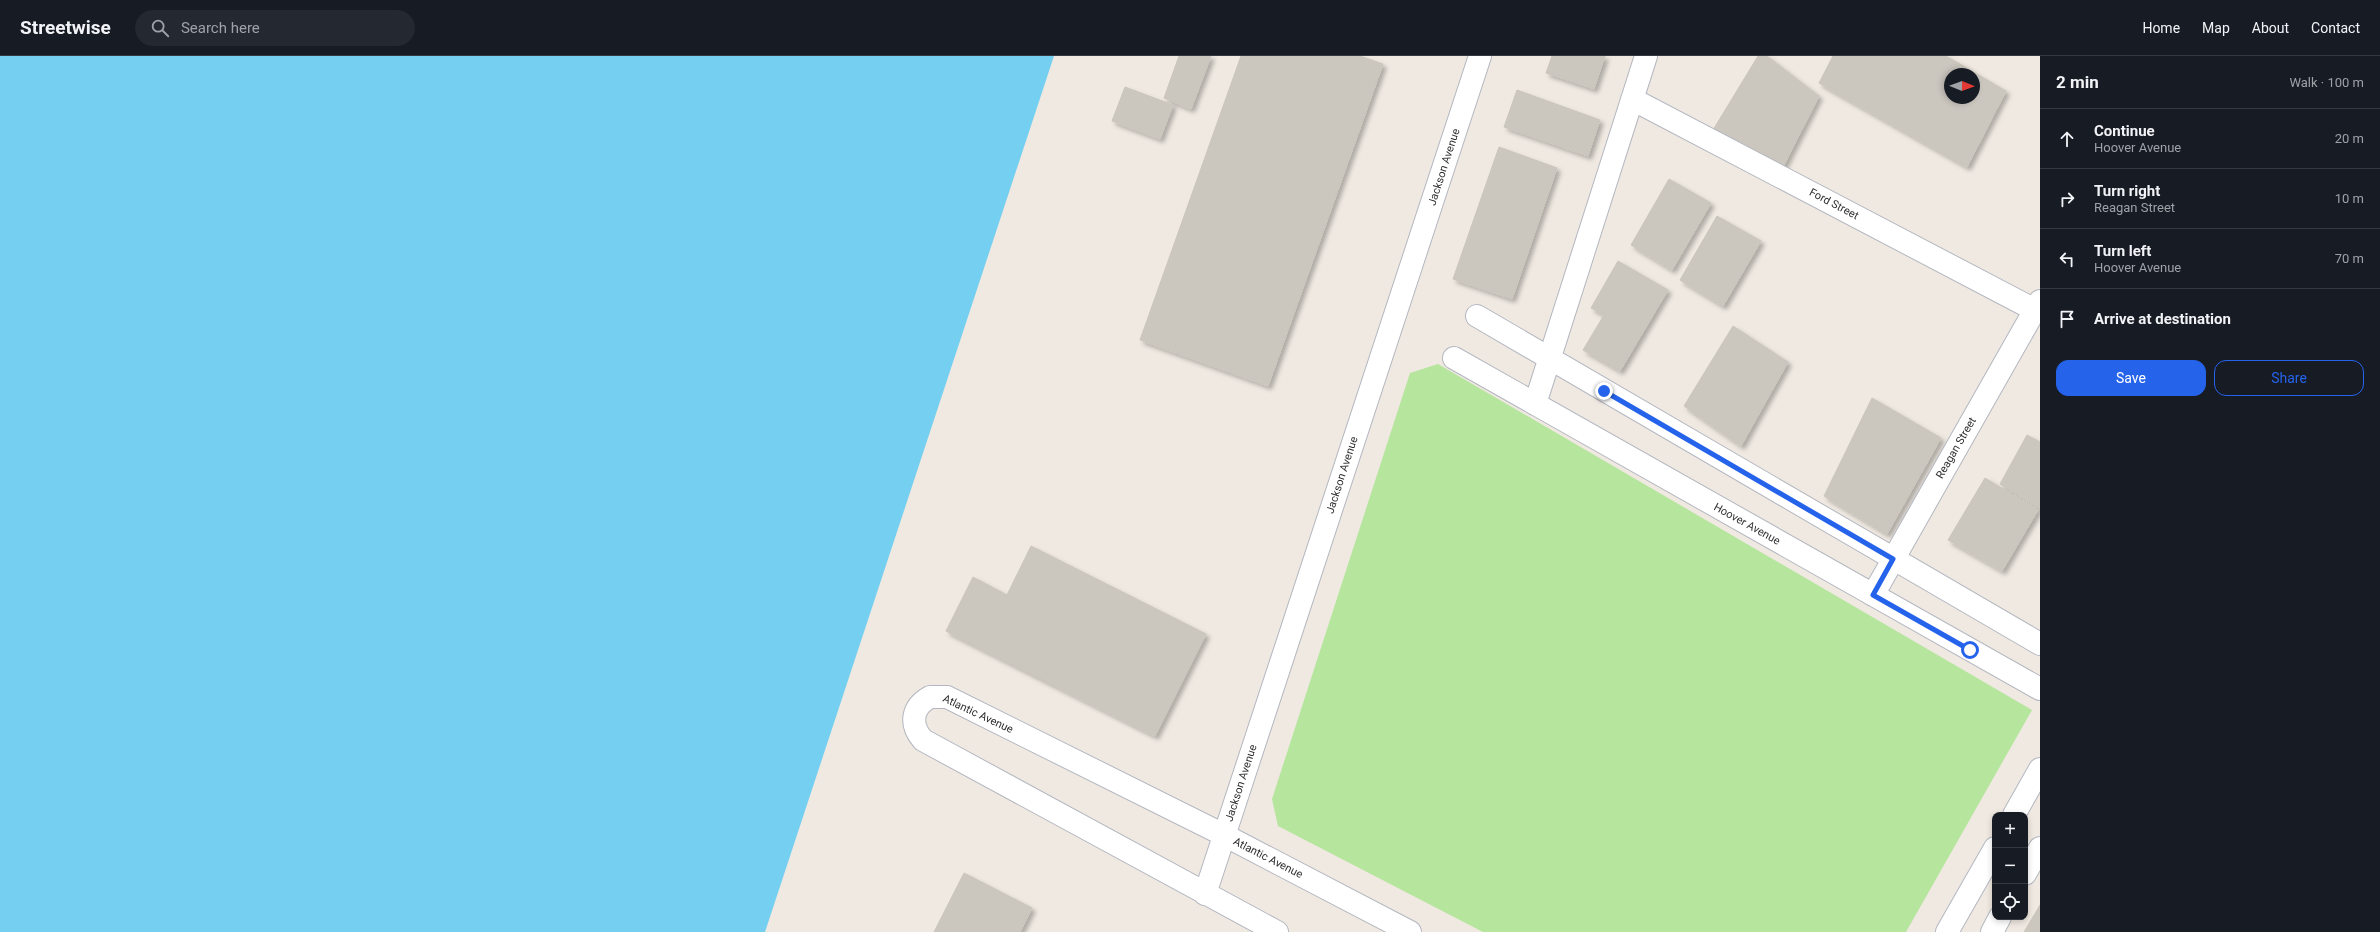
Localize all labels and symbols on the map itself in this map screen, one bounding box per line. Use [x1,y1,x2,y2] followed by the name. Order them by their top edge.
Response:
[1944,68,1980,104] north arrow
[1425,127,1463,207] street label: Jackson Avenue
[1807,186,1861,223] street label: Ford Street
[1595,382,1613,400] route end
[1933,415,1979,481] street label: Reagan Street
[1323,435,1361,515] street label: Jackson Avenue
[1712,500,1783,548] street label: Hoover Avenue
[1961,641,1979,659] route start
[941,692,1015,736] street label: Atlantic Avenue
[1222,743,1260,823] street label: Jackson Avenue
[1231,835,1305,881] street label: Atlantic Avenue

